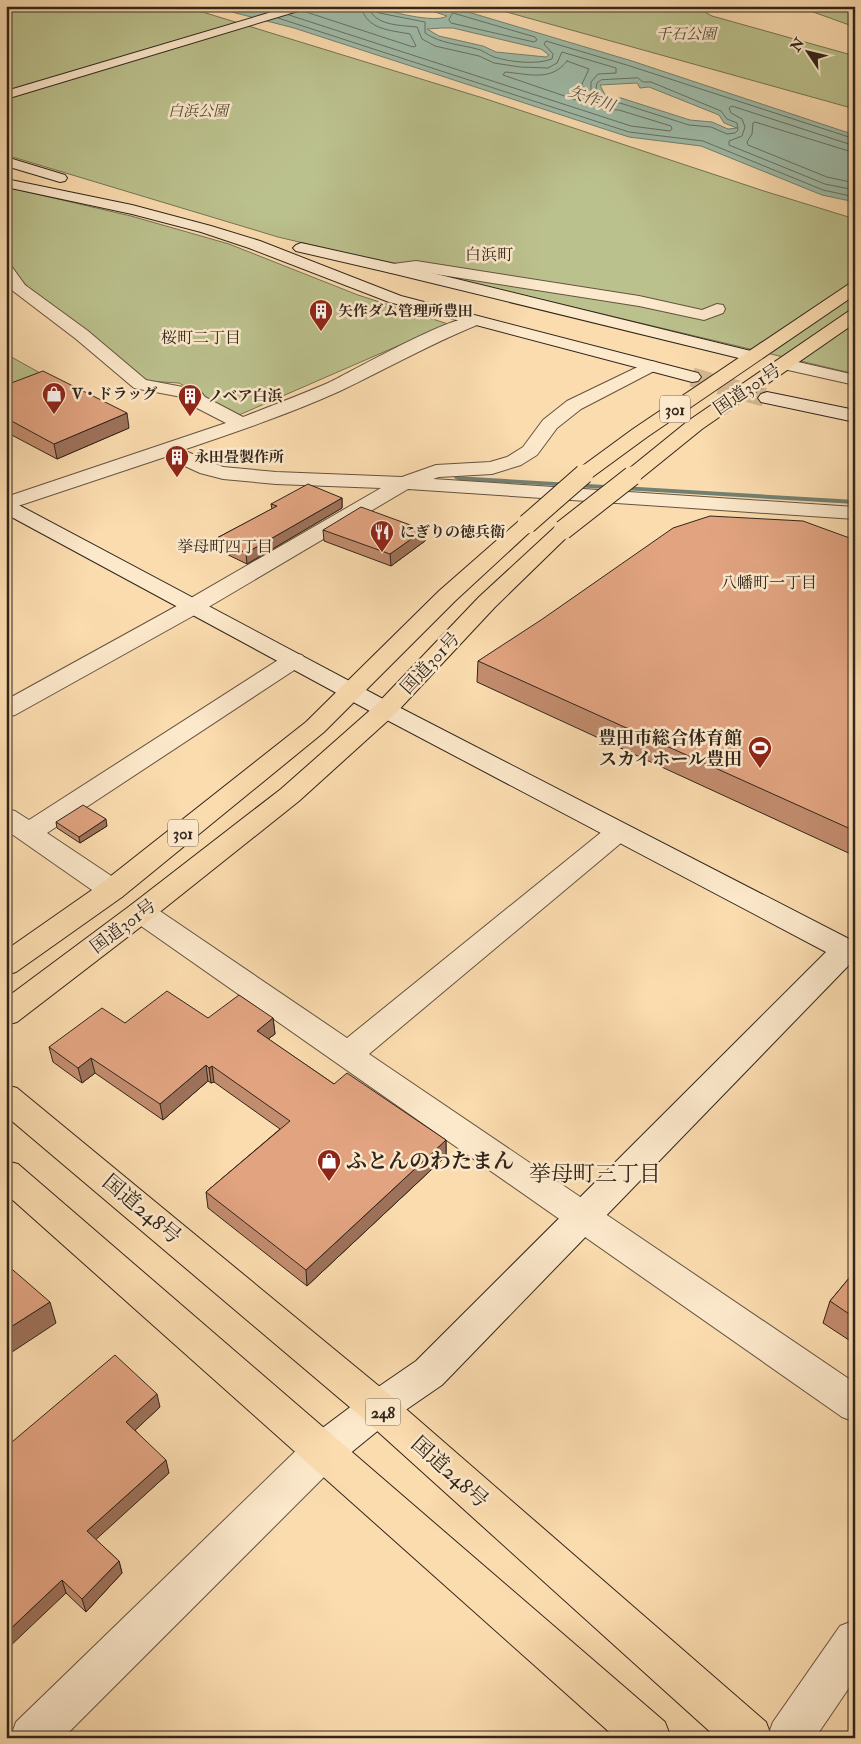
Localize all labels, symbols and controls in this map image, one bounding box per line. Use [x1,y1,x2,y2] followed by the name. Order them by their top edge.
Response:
[656,25,719,44] park label: 千石公園
[784,28,834,78] north arrow
[787,34,809,56] text: N
[566,82,620,117] water label: 矢作川
[168,102,231,121] park label: 白浜公園
[465,245,513,265] district label: 白浜町
[308,298,334,332] building icon: 矢作ダム管理所豊田
[338,302,473,321] place label: 矢作ダム管理所豊田
[161,328,241,348] district label: 桜町二丁目
[709,359,785,420] street label: 国道301号
[41,381,67,415] shop icon: V・ドラッグ
[177,383,203,417] building icon: ノベア白浜
[71,385,157,404] place label: V・ドラッグ
[208,387,282,406] place label: ノベア白浜
[660,396,690,422] road number: 301
[164,444,190,478] building icon: 永田畳製作所
[194,448,284,467] place label: 永田畳製作所
[369,519,395,553] restaurant icon: にぎりの徳兵衛
[400,523,505,542] place label: にぎりの徳兵衛
[177,537,273,557] district label: 挙母町四丁目
[721,573,817,593] district label: 八幡町一丁目
[396,628,465,699] street label: 国道301号
[598,727,742,771] place label: 豊田市総合体育館 スカイホール豊田
[747,735,773,769] sports icon: 豊田市総合体育館 スカイホール豊田
[168,820,198,846] road number: 301
[86,894,161,959] street label: 国道301号
[316,1148,342,1182] shop icon: ふとんのわたまん
[346,1148,514,1175] place label: ふとんのわたまん
[529,1160,661,1188] district label: 挙母町三丁目
[97,1169,187,1250] street label: 国道248号
[366,1398,400,1425] road number: 248
[405,1431,494,1514] street label: 国道248号

